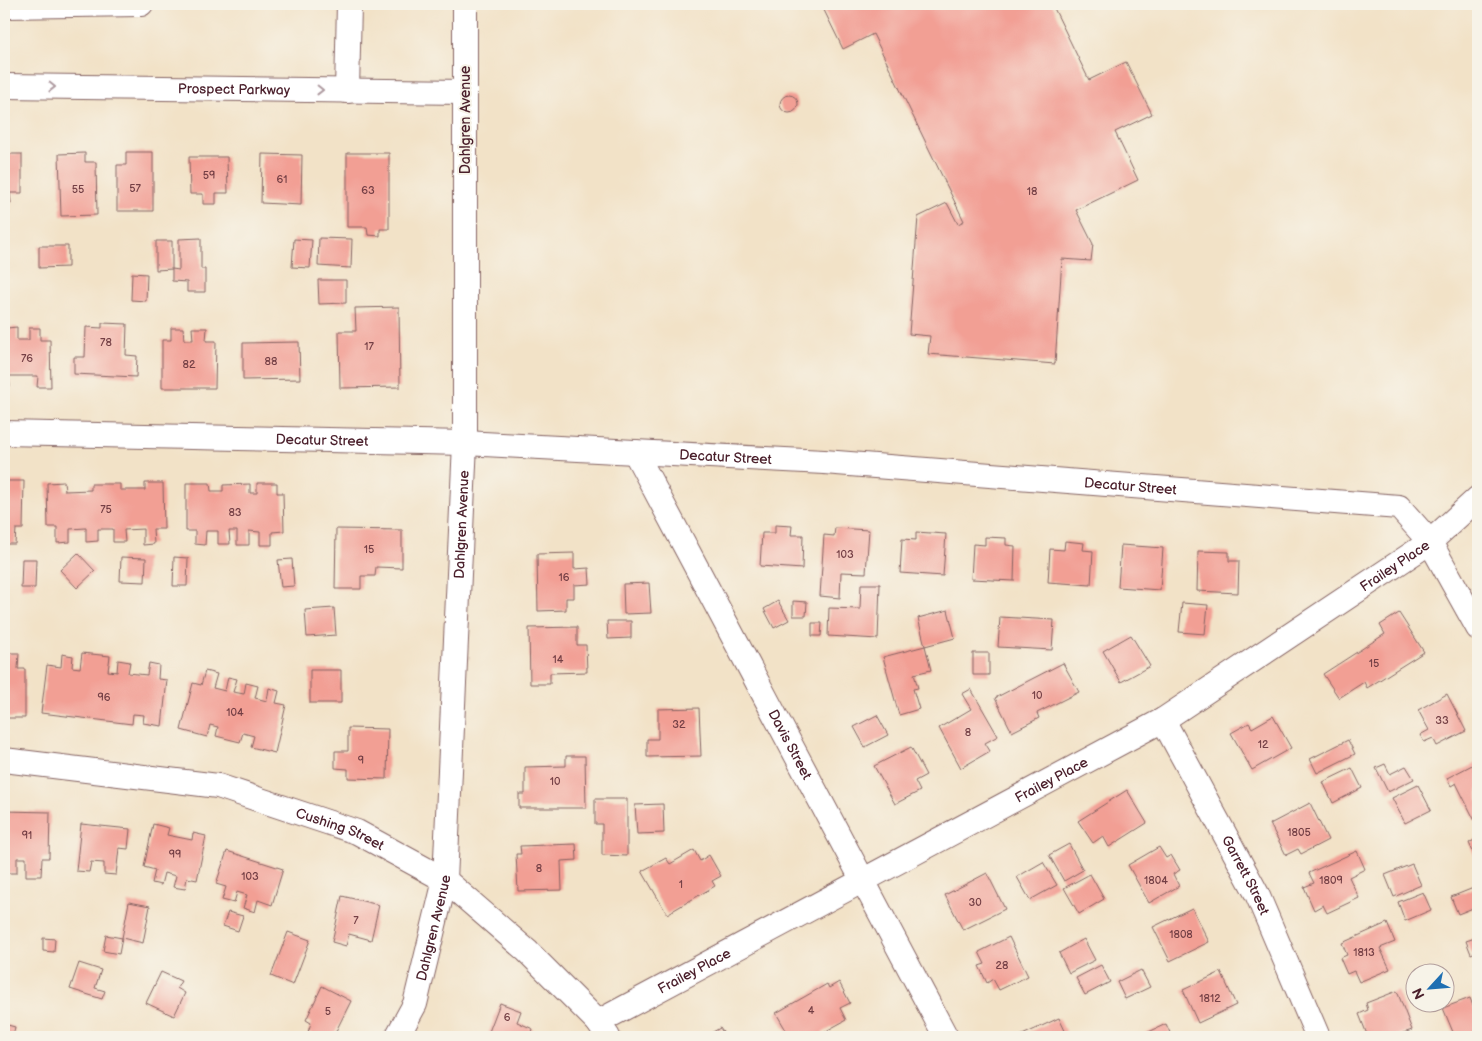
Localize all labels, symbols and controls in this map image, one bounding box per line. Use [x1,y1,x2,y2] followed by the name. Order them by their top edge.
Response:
[457,66,474,174] street label: Dahlgren Avenue
[178,80,291,99] street label: Prospect Parkway
[49,82,57,92] one-way arrow
[316,85,324,95] one-way arrow
[203,169,215,182] house number: 59
[277,173,287,186] house number: 61
[129,182,141,195] house number: 57
[72,183,84,196] house number: 55
[361,184,375,197] house number: 63
[1027,185,1037,198] house number: 18
[100,336,112,349] house number: 78
[364,340,374,353] house number: 17
[21,352,33,365] house number: 76
[265,355,277,368] house number: 88
[183,358,196,371] house number: 82
[275,431,369,450] street label: Decatur Street
[679,446,773,468] street label: Decatur Street
[451,470,473,579] street label: Dahlgren Avenue
[1083,474,1178,499] street label: Decatur Street
[100,503,112,516] house number: 75
[228,506,242,519] house number: 83
[1357,537,1433,595] street label: Frailey Place
[364,543,374,556] house number: 15
[836,548,854,561] house number: 103
[559,571,570,584] house number: 16
[553,653,564,666] house number: 14
[1369,657,1379,670] house number: 15
[1032,689,1043,702] house number: 10
[97,691,111,704] house number: 96
[226,706,244,719] house number: 104
[764,707,816,783] street label: Davis Street
[1435,714,1449,727] house number: 33
[672,718,686,731] house number: 32
[965,726,971,739] house number: 8
[1258,738,1269,751] house number: 12
[358,754,364,767] house number: 9
[1012,754,1091,807] street label: Frailey Place
[550,775,561,788] house number: 10
[294,804,388,855] street label: Cushing Street
[1287,826,1311,839] house number: 1805
[22,829,32,842] house number: 91
[1218,833,1273,918] street label: Garrett Street
[169,848,181,861] house number: 99
[536,862,542,875] house number: 8
[241,870,259,883] house number: 103
[413,874,454,983] street label: Dahlgren Avenue
[1144,874,1168,887] house number: 1804
[1319,874,1343,887] house number: 1809
[679,878,683,891] house number: 1
[968,896,982,909] house number: 30
[353,914,359,927] house number: 7
[1169,928,1193,941] house number: 1808
[655,945,734,997] street label: Frailey Place
[1353,946,1375,959] house number: 1813
[996,959,1008,972] house number: 28
[1404,964,1454,1014] north arrow
[1409,985,1429,1002] text: N
[1199,992,1221,1005] house number: 1812
[808,1004,815,1017] house number: 4
[325,1005,331,1018] house number: 5
[504,1011,511,1024] house number: 6

